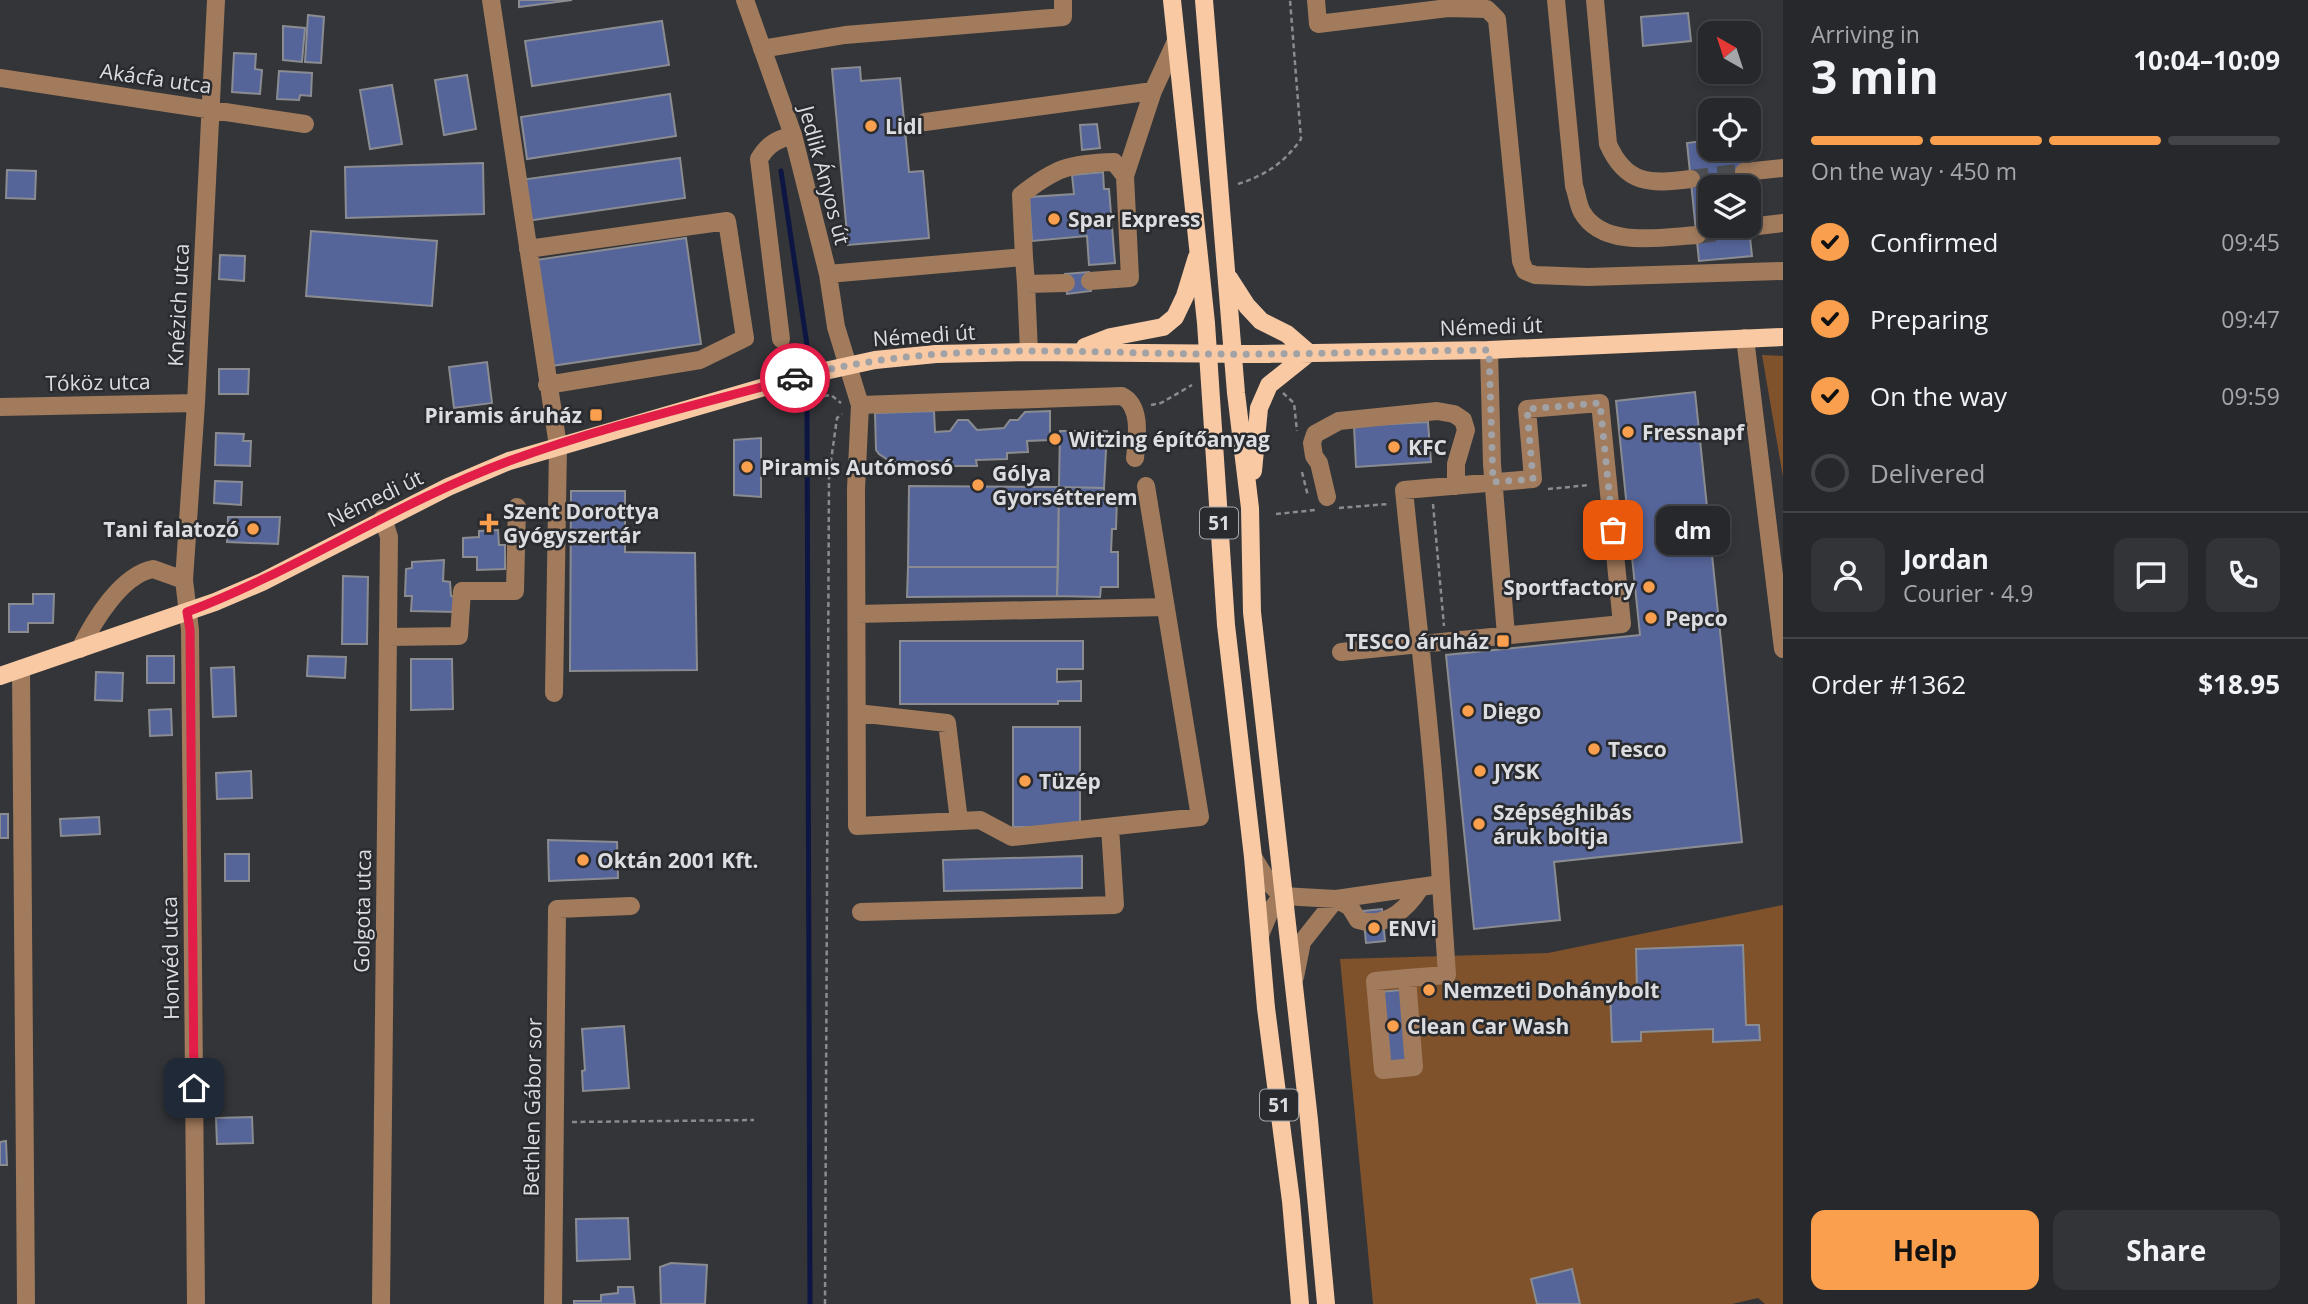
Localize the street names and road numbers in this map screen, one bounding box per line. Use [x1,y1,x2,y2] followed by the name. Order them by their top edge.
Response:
[98,56,214,100] street label: Akácfa utca
[793,101,857,247] street label: Jedlik Ányos út
[161,243,195,367] street label: Knézich utca
[1439,310,1543,342] street label: Némedi út
[872,317,976,353] street label: Némedi út
[45,367,151,397] street label: Tóköz utca
[323,463,427,533] street label: Némedi út
[1200,508,1238,538] road number: 51
[347,849,377,973] street label: Golgota utca
[155,896,185,1020] street label: Honvéd utca
[516,1017,548,1197] street label: Bethlen Gábor sor
[1260,1090,1298,1120] road number: 51

